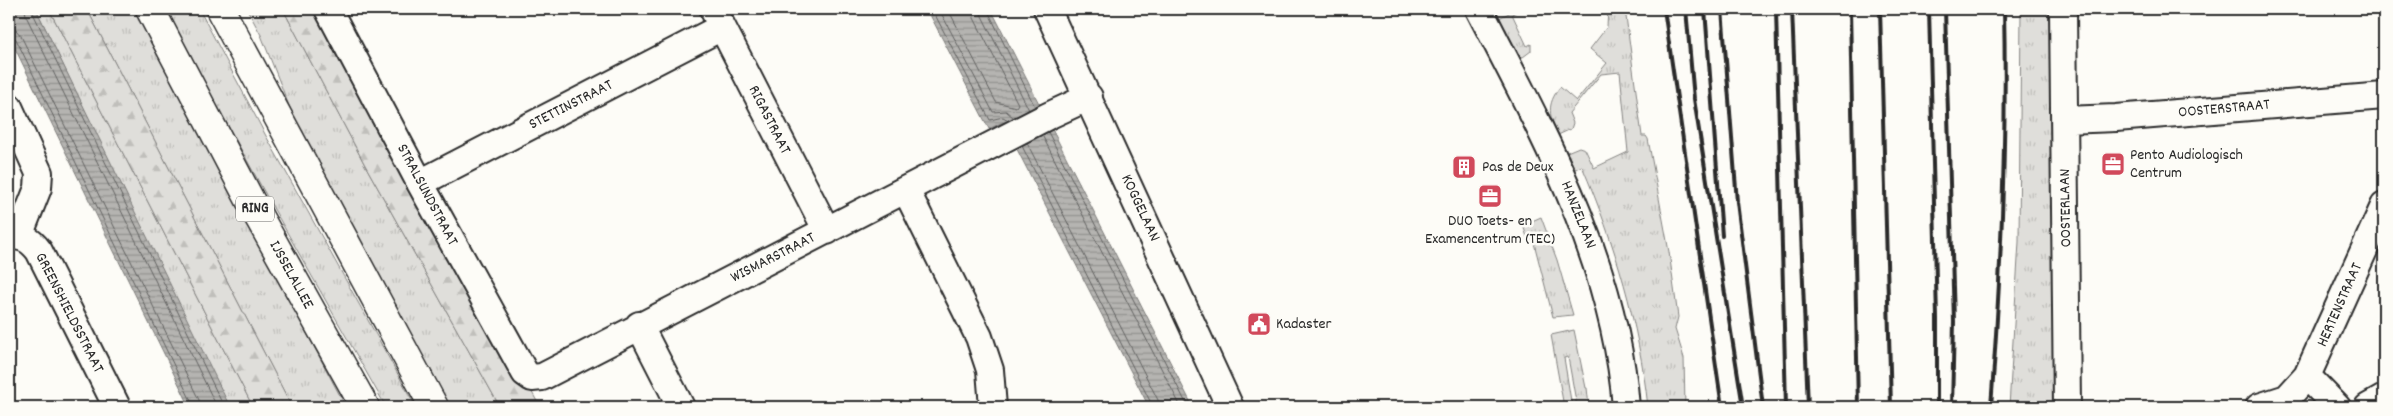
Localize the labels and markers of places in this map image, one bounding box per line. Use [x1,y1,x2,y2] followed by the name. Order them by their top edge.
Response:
[2130,144,2243,185] place label: Pento Audiologisch Centrum
[2100,151,2126,177] office icon: Pento Audiologisch Centrum
[1451,154,1477,180] building icon: Pas de Deux
[1482,156,1554,179] place label: Pas de Deux
[1477,183,1503,209] office icon: DUO Toets- en Examencentrum (TEC)
[1425,210,1555,251] place label: DUO Toets- en Examencentrum (TEC)
[1246,311,1272,337] public building icon: Kadaster
[1276,313,1332,336] place label: Kadaster

